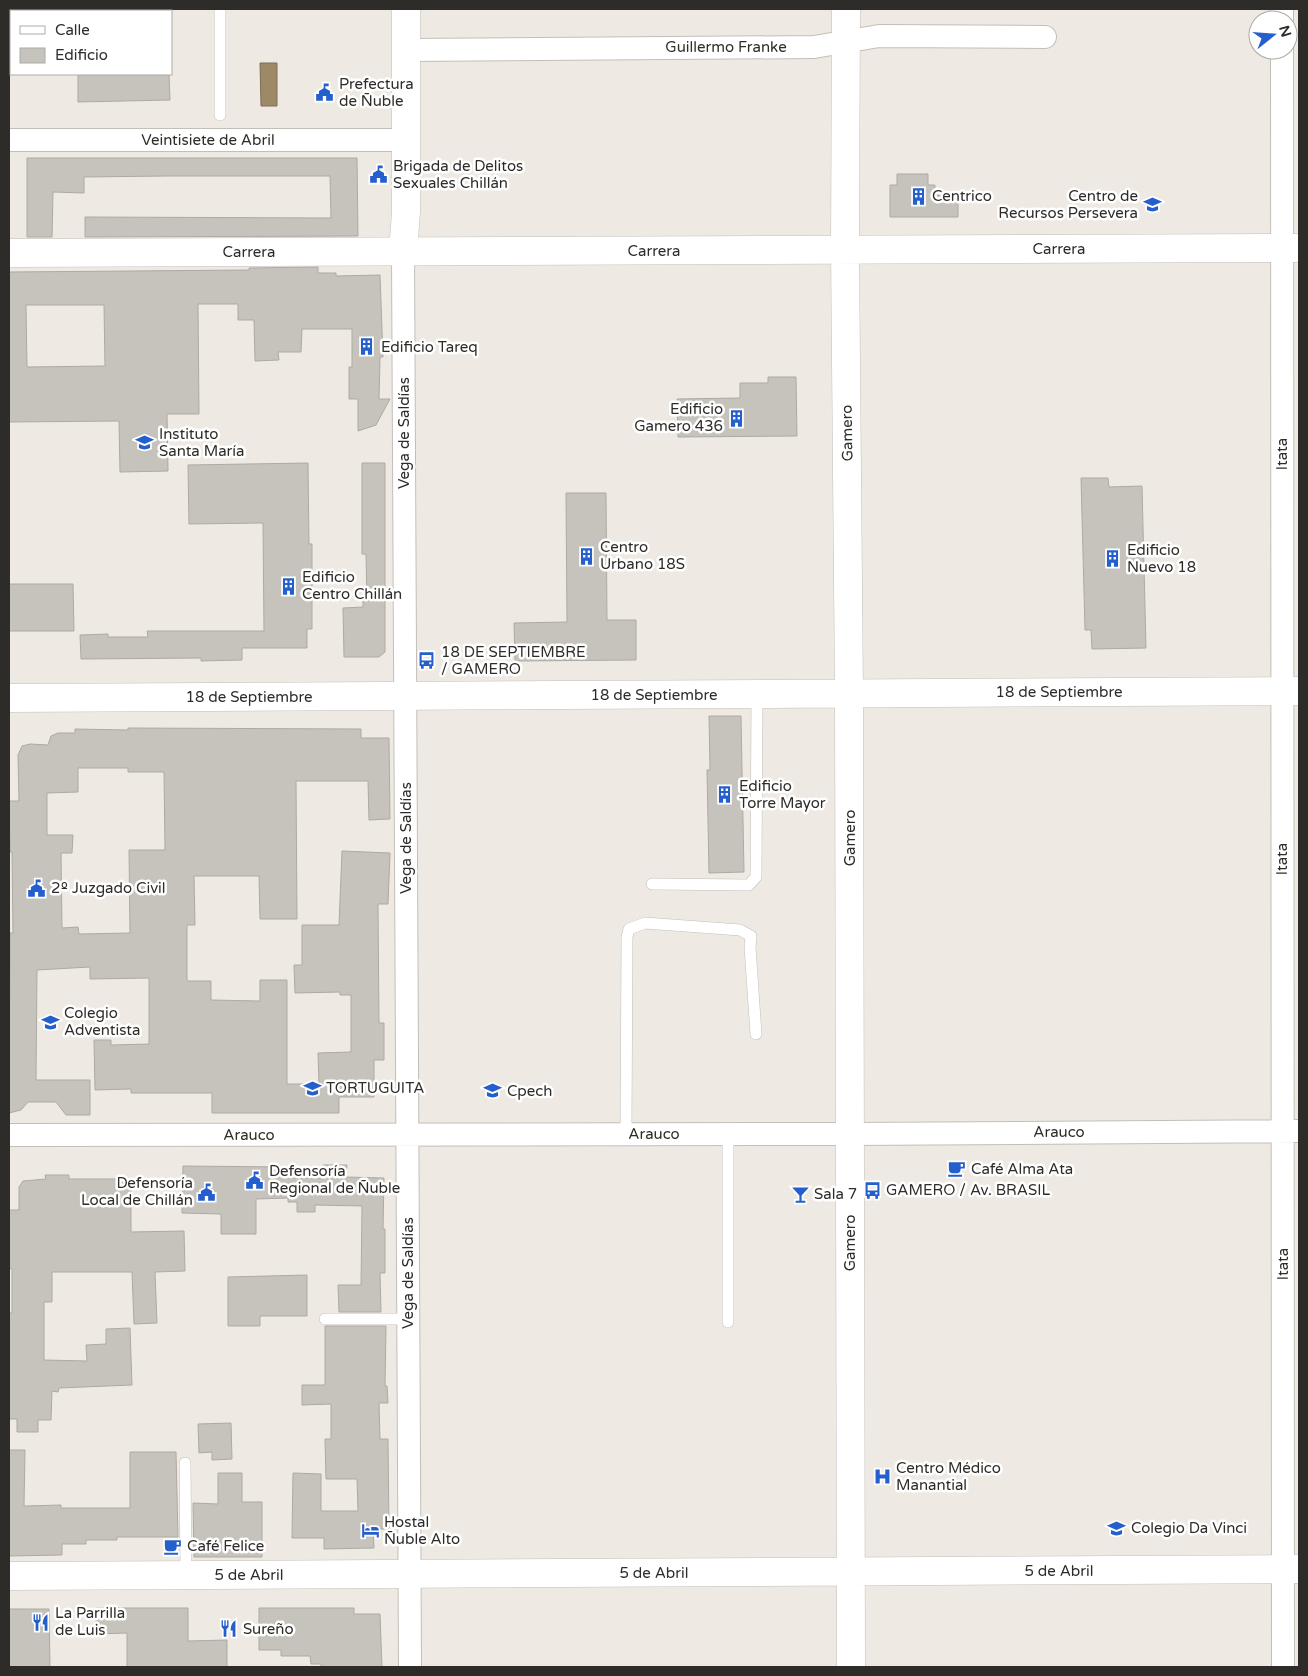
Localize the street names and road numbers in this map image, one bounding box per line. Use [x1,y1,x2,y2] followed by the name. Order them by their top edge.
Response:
[665,38,787,56] street label: Guillermo Franke
[141,131,275,149] street label: Veintisiete de Abril
[1033,240,1085,258] street label: Carrera
[628,242,680,260] street label: Carrera
[223,243,275,261] street label: Carrera
[395,377,413,489] street label: Vega de Saldías
[838,405,856,461] street label: Gamero
[1273,438,1291,470] street label: Itata
[996,683,1122,701] street label: 18 de Septiembre
[591,686,717,704] street label: 18 de Septiembre
[186,688,312,706] street label: 18 de Septiembre
[397,782,415,894] street label: Vega de Saldías
[841,810,859,866] street label: Gamero
[1273,843,1291,875] street label: Itata
[1033,1123,1085,1141] street label: Arauco
[628,1125,680,1143] street label: Arauco
[223,1126,275,1144] street label: Arauco
[841,1215,859,1271] street label: Gamero
[399,1217,417,1329] street label: Vega de Saldías
[1274,1248,1292,1280] street label: Itata
[1025,1562,1093,1580] street label: 5 de Abril
[620,1564,688,1582] street label: 5 de Abril
[215,1566,283,1584] street label: 5 de Abril

